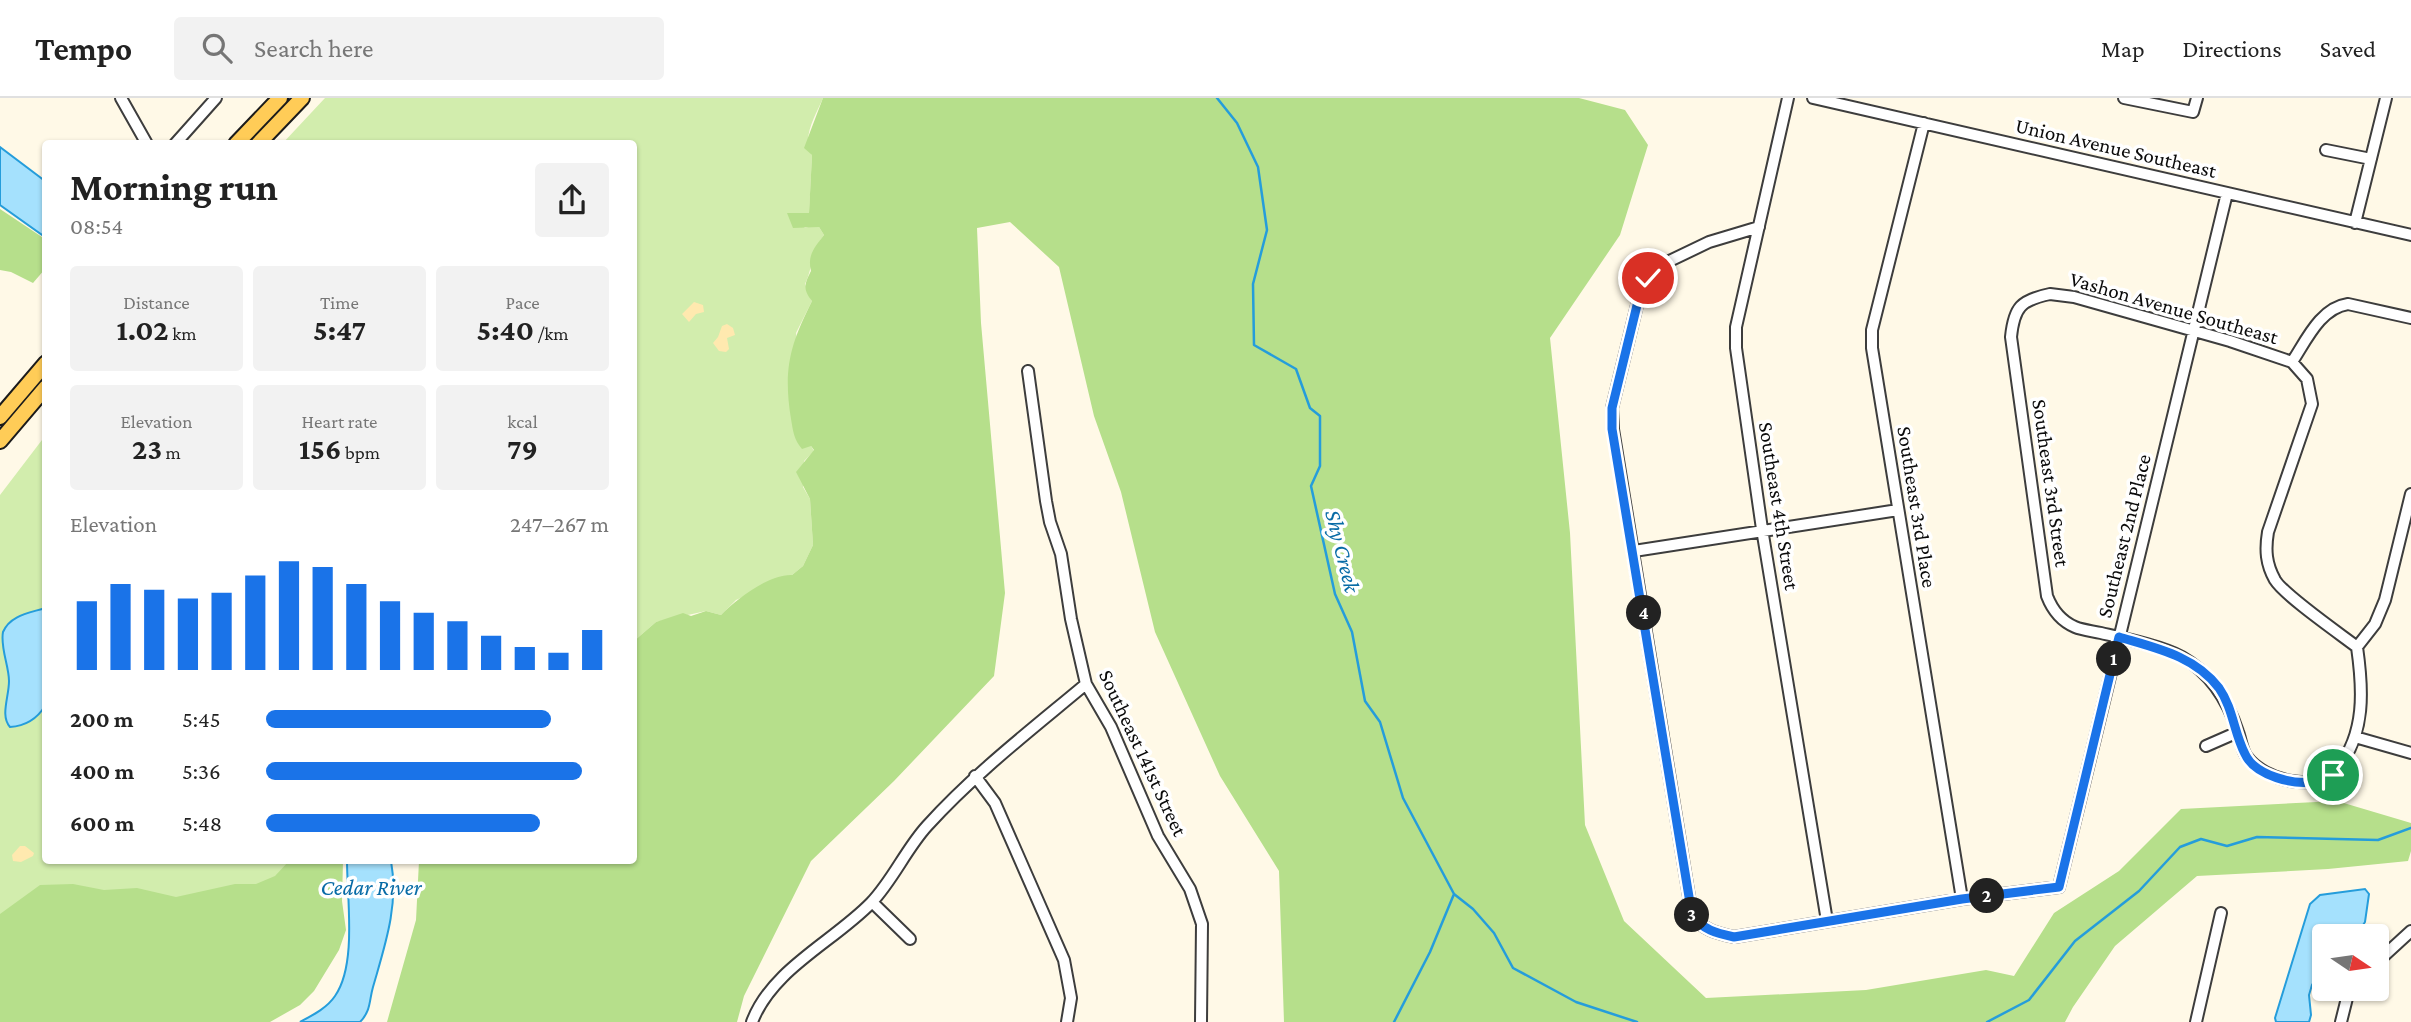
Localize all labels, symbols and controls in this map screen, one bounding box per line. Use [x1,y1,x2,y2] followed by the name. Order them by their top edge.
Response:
[174,17,664,80] search box
[198,29,236,67] icon: search
[35,30,132,67] text: Tempo
[254,34,373,63] text: Search here
[2101,35,2145,62] text: Map
[2183,35,2282,62] text: Directions
[2320,35,2376,62] text: Saved
[2013,113,2220,183] street label: Union Avenue Southeast
[535,163,609,237] button: share
[70,166,278,208] text: Morning run
[70,213,123,239] text: 08:54
[1618,248,1678,308] pin
[1629,259,1667,297] icon: check
[2067,267,2282,350] street label: Vashon Avenue Southeast
[123,292,190,313] text: Distance
[320,292,359,313] text: Time
[505,292,540,313] text: Pace
[117,313,169,346] text: 1.02
[313,313,366,346] text: 5:47
[476,313,534,346] text: 5:40
[169,323,196,344] text: km
[534,323,569,344] text: /km
[2027,398,2075,569] street label: Southeast 3rd Street
[121,411,192,432] text: Elevation
[302,411,377,432] text: Heart rate
[507,411,538,432] text: kcal
[1754,420,1804,593] street label: Southeast 4th Street
[1892,424,1942,590] street label: Southeast 3rd Place
[132,432,162,465] text: 23
[299,432,341,465] text: 156
[507,432,538,465] text: 79
[162,442,181,463] text: m
[341,442,380,463] text: bpm
[2092,452,2156,620] street label: Southeast 2nd Place
[1320,507,1366,596] water label: Shy Creek
[70,511,157,537] text: Elevation
[510,511,609,537] text: 247–267 m
[1626,596,1662,630] pin: 4
[1638,602,1649,623] text: 4
[2096,642,2132,676] pin: 1
[2110,648,2117,669] text: 1
[1094,666,1192,841] street label: Southeast 141st Street
[70,706,134,732] text: 200 m
[182,706,221,732] text: 5:45
[2303,745,2363,805] pin
[2314,756,2352,794] icon: arrive
[70,758,134,784] text: 400 m
[182,758,221,784] text: 5:36
[70,810,134,836] text: 600 m
[182,810,222,836] text: 5:48
[320,874,423,900] water label: Cedar River
[1969,878,2004,914] pin: 2
[1982,885,1991,906] text: 2
[1674,898,1710,932] pin: 3
[1687,904,1696,925] text: 3
[2312,924,2389,1001] north arrow
[2312,924,2389,1001] map controls

